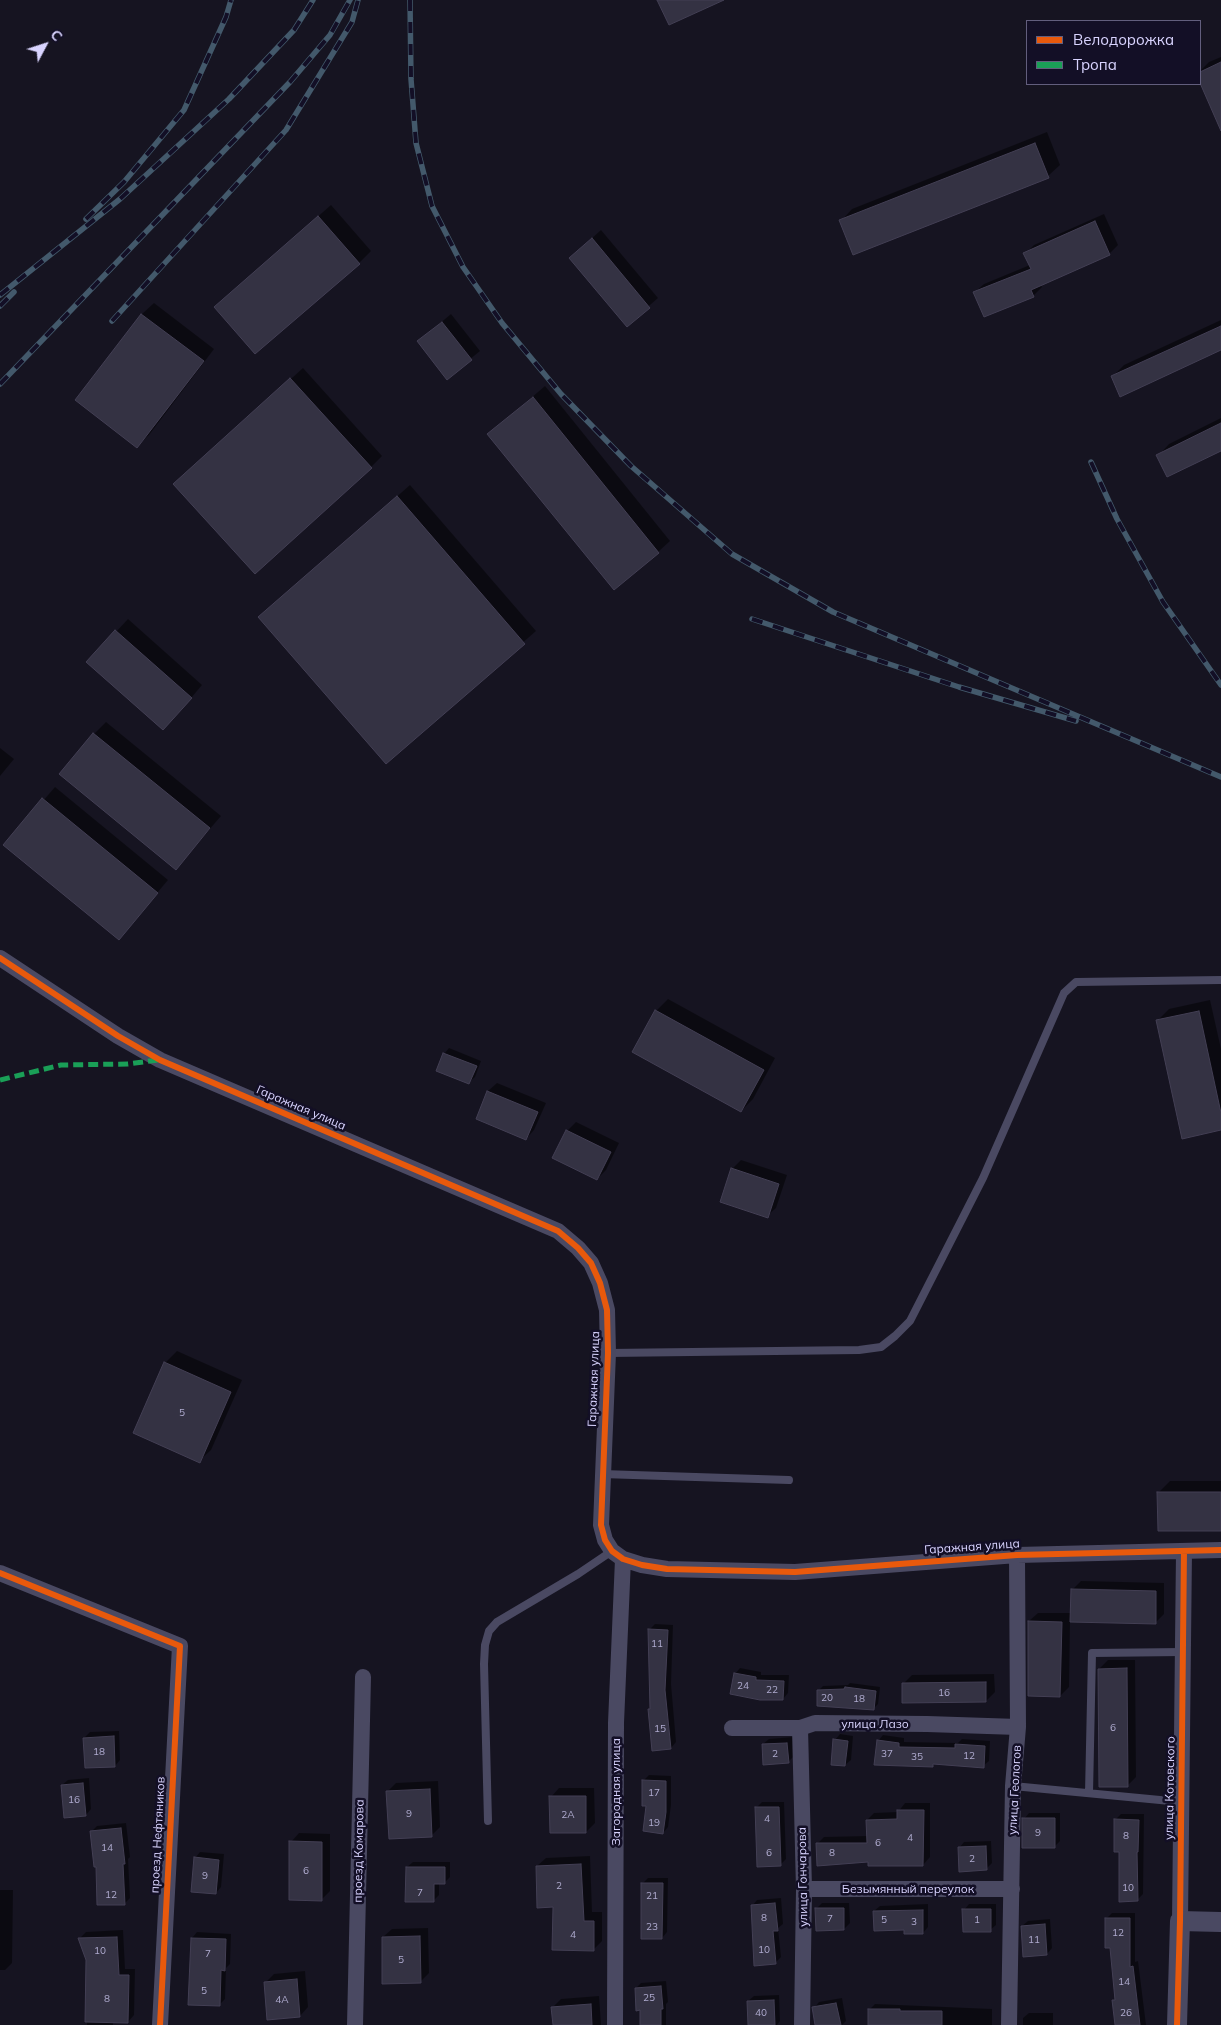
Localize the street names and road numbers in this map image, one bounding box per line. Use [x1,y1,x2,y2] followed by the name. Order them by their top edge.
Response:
[254,1083,348,1133] street label: Гаражная улица
[585,1331,603,1427] street label: Гаражная улица
[924,1536,1020,1558] street label: Гаражная улица
[841,1717,909,1731] street label: улица Лазо
[1162,1736,1178,1840] street label: улица Котовского
[609,1738,623,1846] street label: Загородная улица
[1005,1745,1025,1835] street label: улица Геологов
[148,1776,168,1894] street label: проезд Нефтяников
[351,1799,367,1903] street label: проезд Комарова
[795,1827,811,1927] street label: улица Гончарова
[842,1882,974,1896] street label: Безымянный переулок

